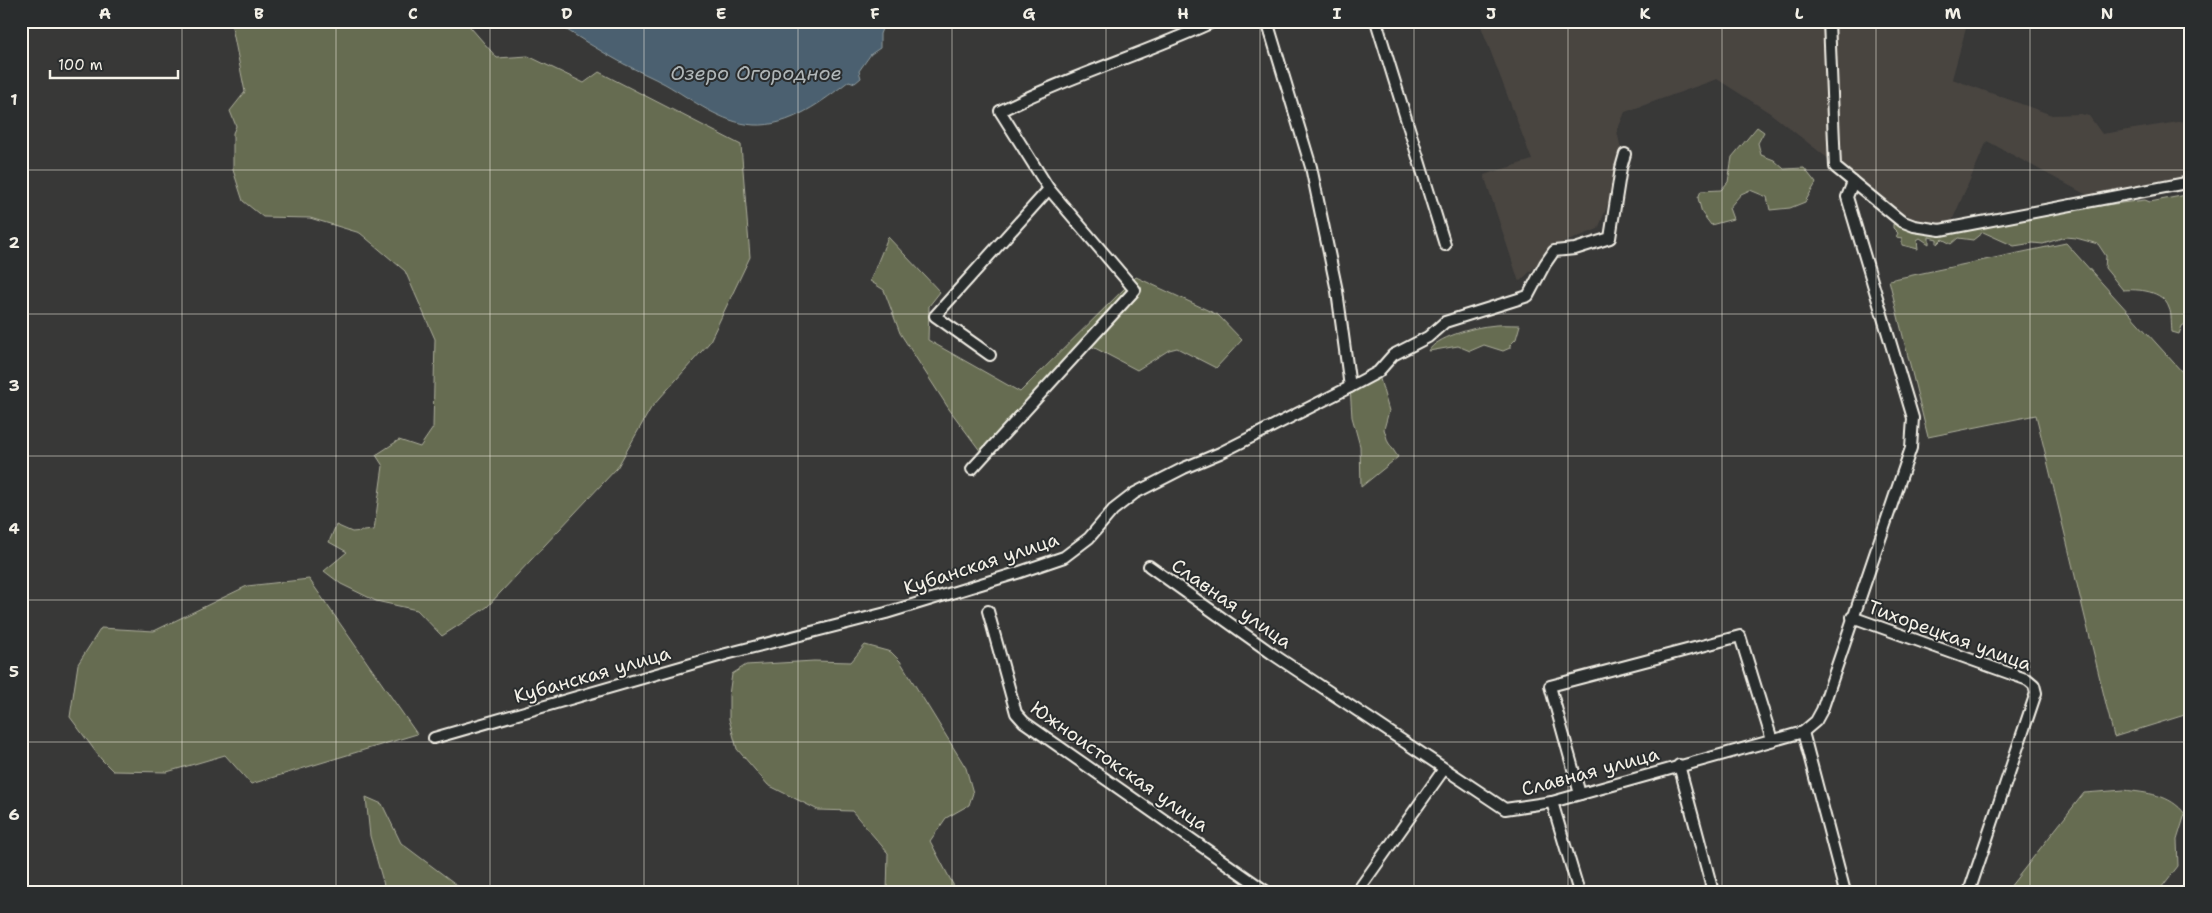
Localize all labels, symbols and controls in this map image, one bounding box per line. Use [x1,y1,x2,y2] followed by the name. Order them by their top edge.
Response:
[99,3,111,24] text: A
[254,3,264,24] text: B
[408,3,418,24] text: C
[561,3,573,24] text: D
[716,3,726,24] text: E
[870,3,880,24] text: F
[1023,3,1036,24] text: G
[1177,3,1189,24] text: H
[1333,3,1342,24] text: I
[1486,3,1496,24] text: J
[1640,3,1651,24] text: K
[1795,3,1804,24] text: L
[1945,3,1962,24] text: M
[2101,3,2113,24] text: N
[50,48,178,80] scale bar
[58,55,103,75] text: 100 m
[670,60,842,86] water label: Озеро Огородное
[10,89,18,110] text: 1
[8,232,20,253] text: 2
[8,375,20,396] text: 3
[8,518,20,539] text: 4
[900,527,1062,600] street label: Кубанская улица
[1167,553,1297,654] street label: Славная улица
[1865,594,2035,677] street label: Тихорецкая улица
[511,640,673,709] street label: Кубанская улица
[9,661,19,682] text: 5
[1026,695,1214,837] street label: Южноистокская улица
[1519,741,1662,802] street label: Славная улица
[8,804,20,825] text: 6

